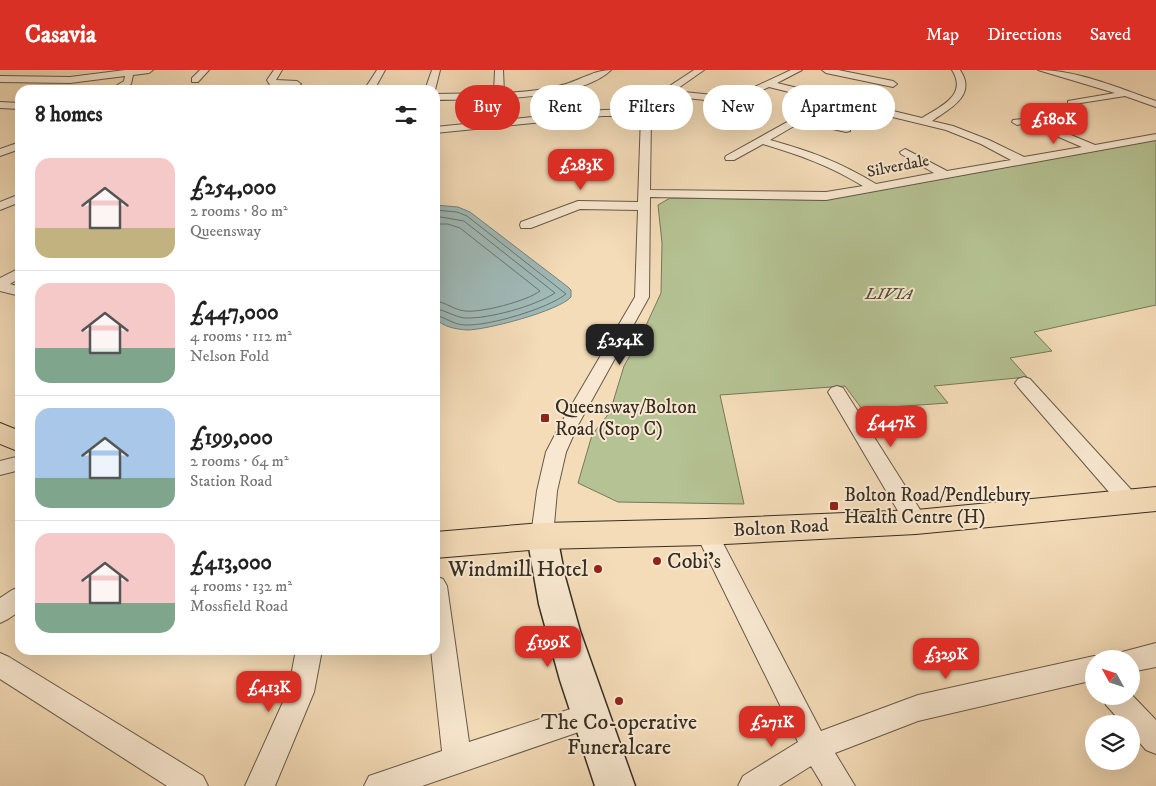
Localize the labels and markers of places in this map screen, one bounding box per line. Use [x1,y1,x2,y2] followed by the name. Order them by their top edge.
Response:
[1019,102,1089,145] pin: £180K
[546,148,616,191] pin: £283K
[585,324,655,366] pin: £254K
[555,396,697,441] place label: Queensway/Bolton Road (Stop C)
[856,406,926,448] pin: £447K
[539,412,551,424] marker: Queensway/Bolton Road (Stop C)
[844,484,1031,529] place label: Bolton Road/Pendlebury Health Centre (H)
[828,500,840,512] marker: Bolton Road/Pendlebury Health Centre (H)
[667,548,721,575] place label: Cobi's
[651,555,663,567] marker: Cobi's
[447,556,588,583] place label: Windmill Hotel
[592,563,604,575] marker: Windmill Hotel
[513,626,583,668] pin: £199K
[911,638,981,680] pin: £329K
[234,670,304,713] pin: £413K
[613,695,625,707] marker: The Co-operative Funeralcare
[737,706,807,748] pin: £271K
[541,709,697,761] place label: The Co-operative Funeralcare

